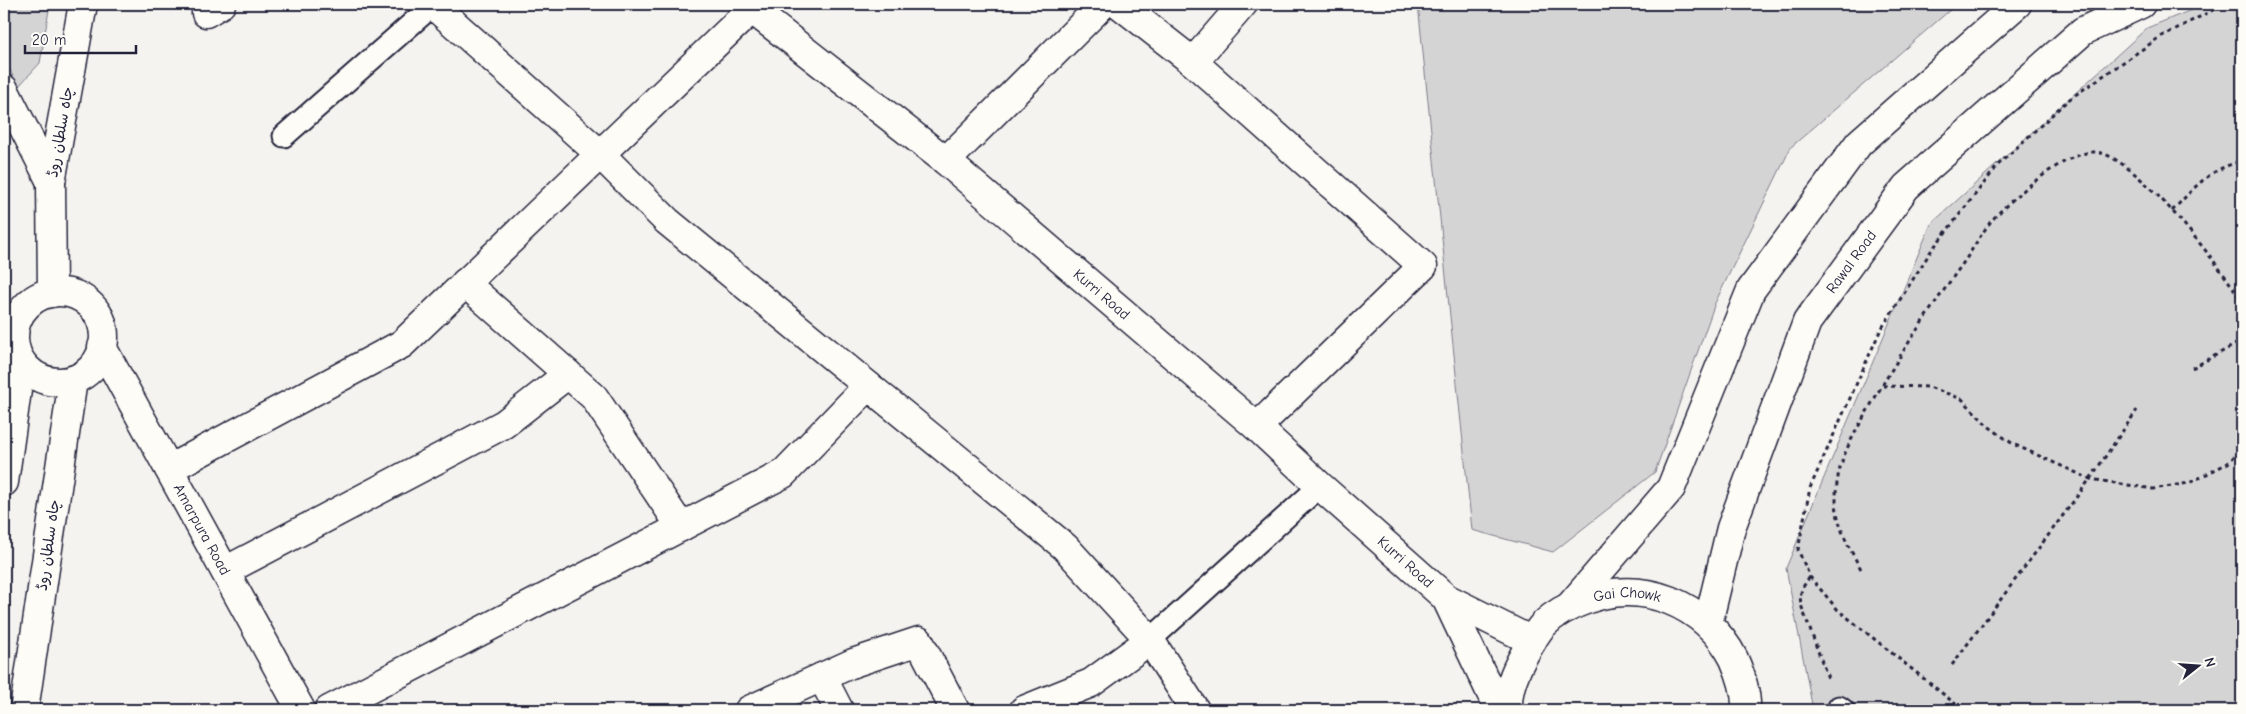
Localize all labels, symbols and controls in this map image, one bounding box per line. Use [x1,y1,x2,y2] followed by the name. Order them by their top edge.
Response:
[25,22,136,54] scale bar
[32,31,66,49] text: 20 m
[43,85,78,179] street label: چاہ سلطان روڈ
[1822,227,1880,297] street label: Rawal Road
[1070,265,1134,323] street label: Kurri Road
[170,481,234,578] street label: Amarpura Road
[33,498,64,592] street label: چاہ سلطان روڈ
[1374,532,1437,592] street label: Kurri Road
[1591,583,1664,606] street label: Gai Chowk
[2174,642,2224,692] north arrow
[2200,655,2219,669] text: N

